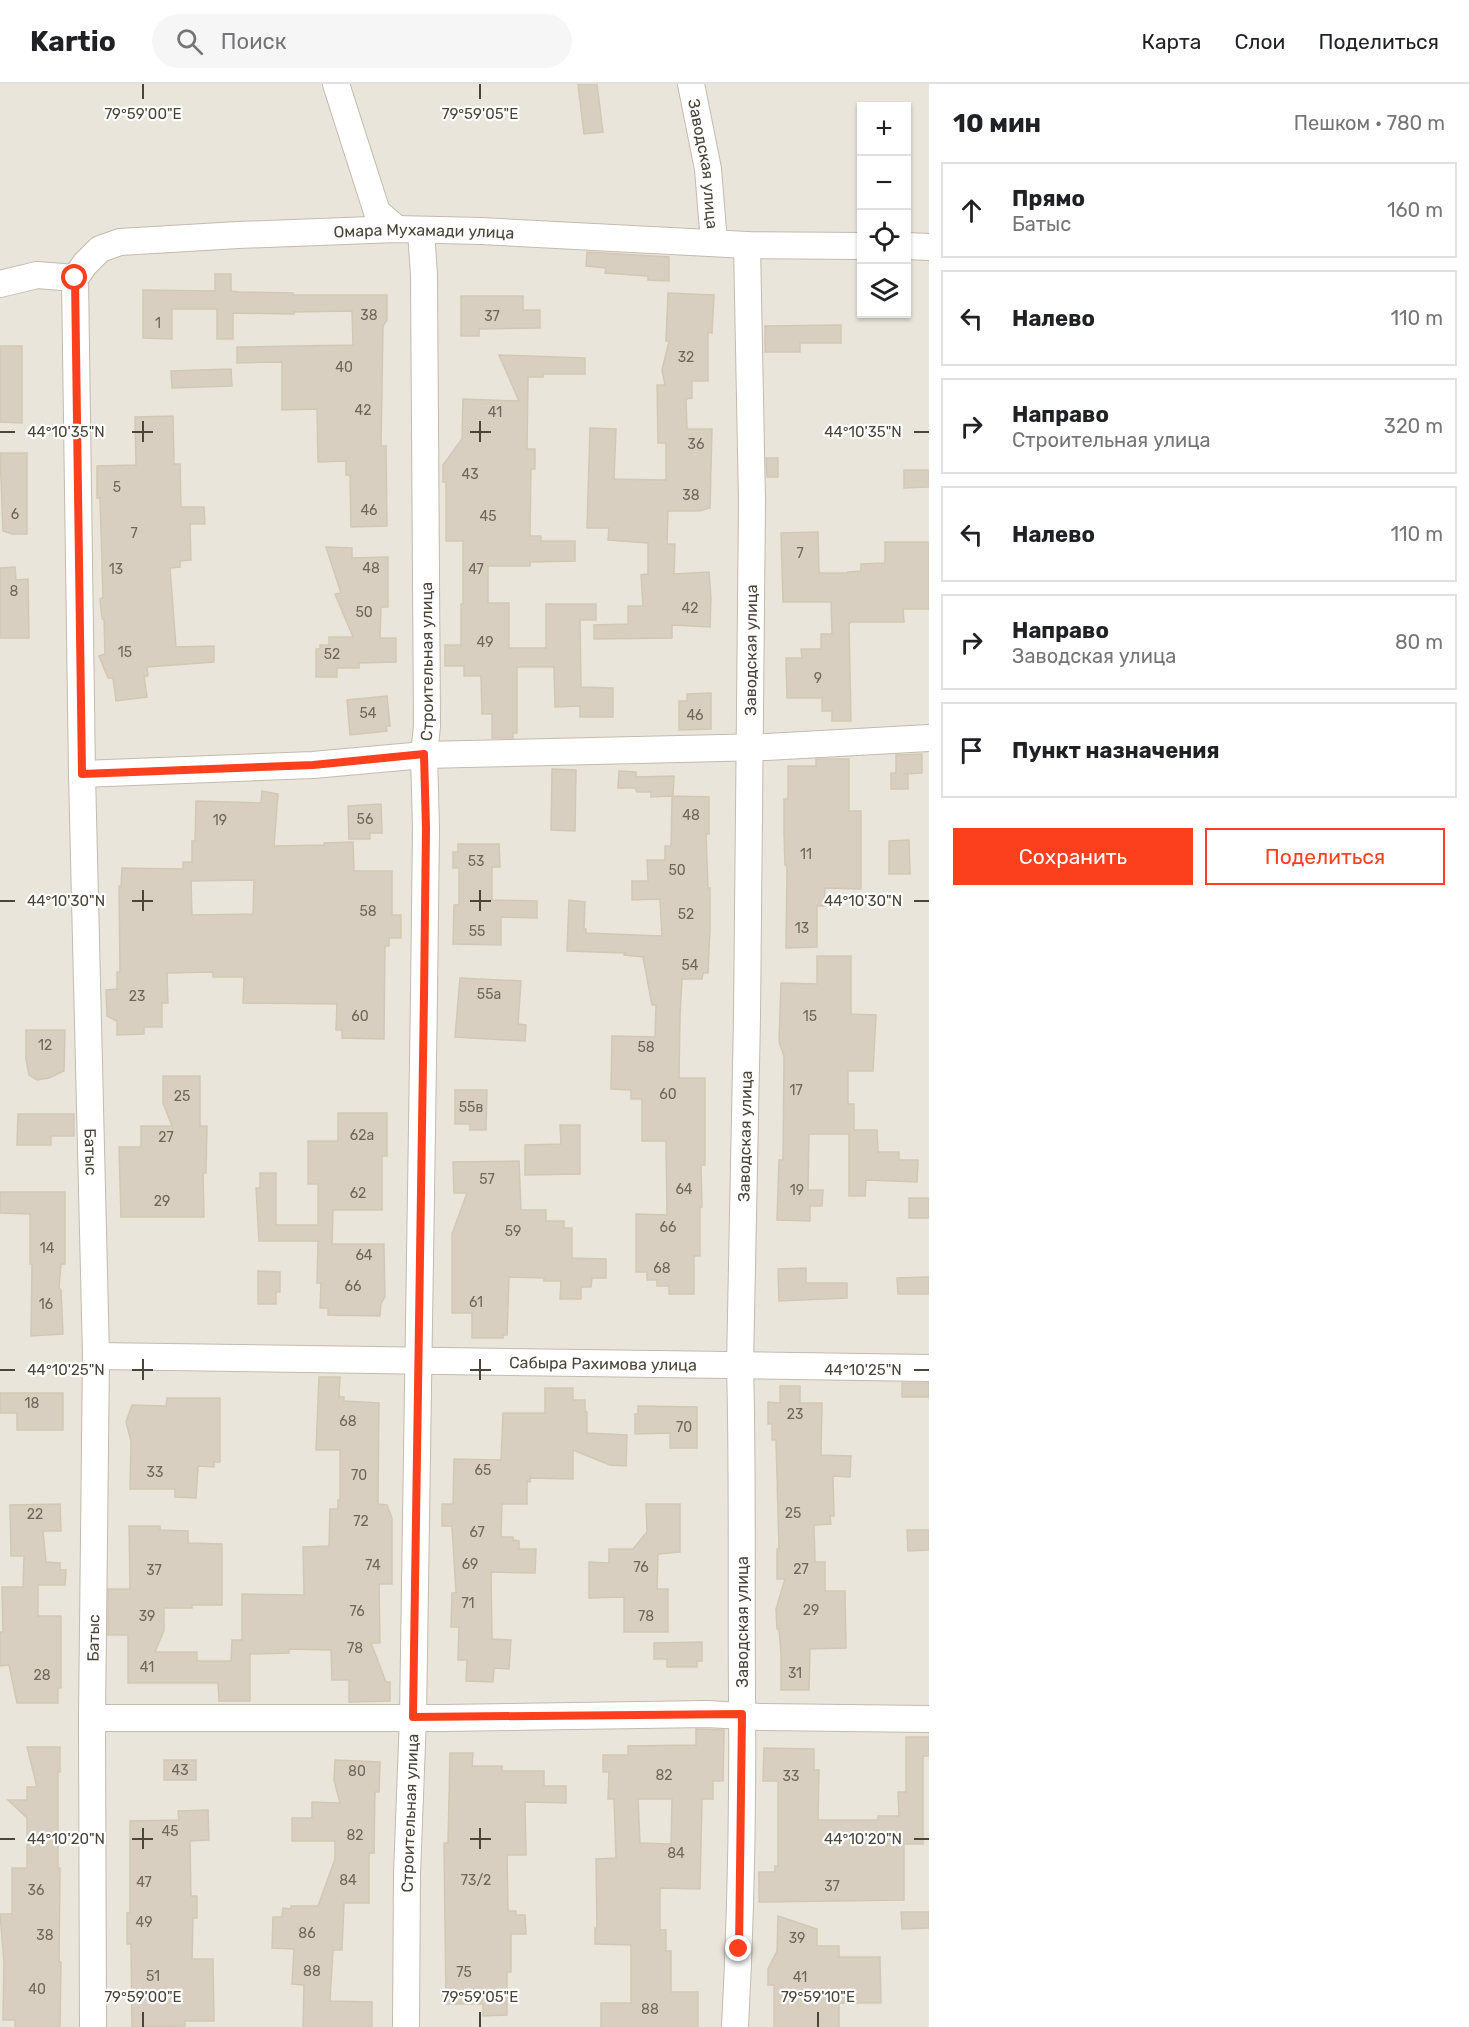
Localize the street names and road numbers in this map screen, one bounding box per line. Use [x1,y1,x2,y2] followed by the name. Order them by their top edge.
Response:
[684,97,722,230] street label: Заводская улица
[333,220,515,243] street label: Омара Мухамади улица
[417,582,437,742] street label: Строительная улица
[741,584,761,716] street label: Заводская улица
[734,1070,756,1202] street label: Заводская улица
[81,1128,101,1176] street label: Батыс
[509,1353,697,1375] street label: Сабыра Рахимова улица
[733,1556,752,1688] street label: Заводская улица
[84,1614,103,1662] street label: Батыс
[398,1733,422,1893] street label: Строительная улица

